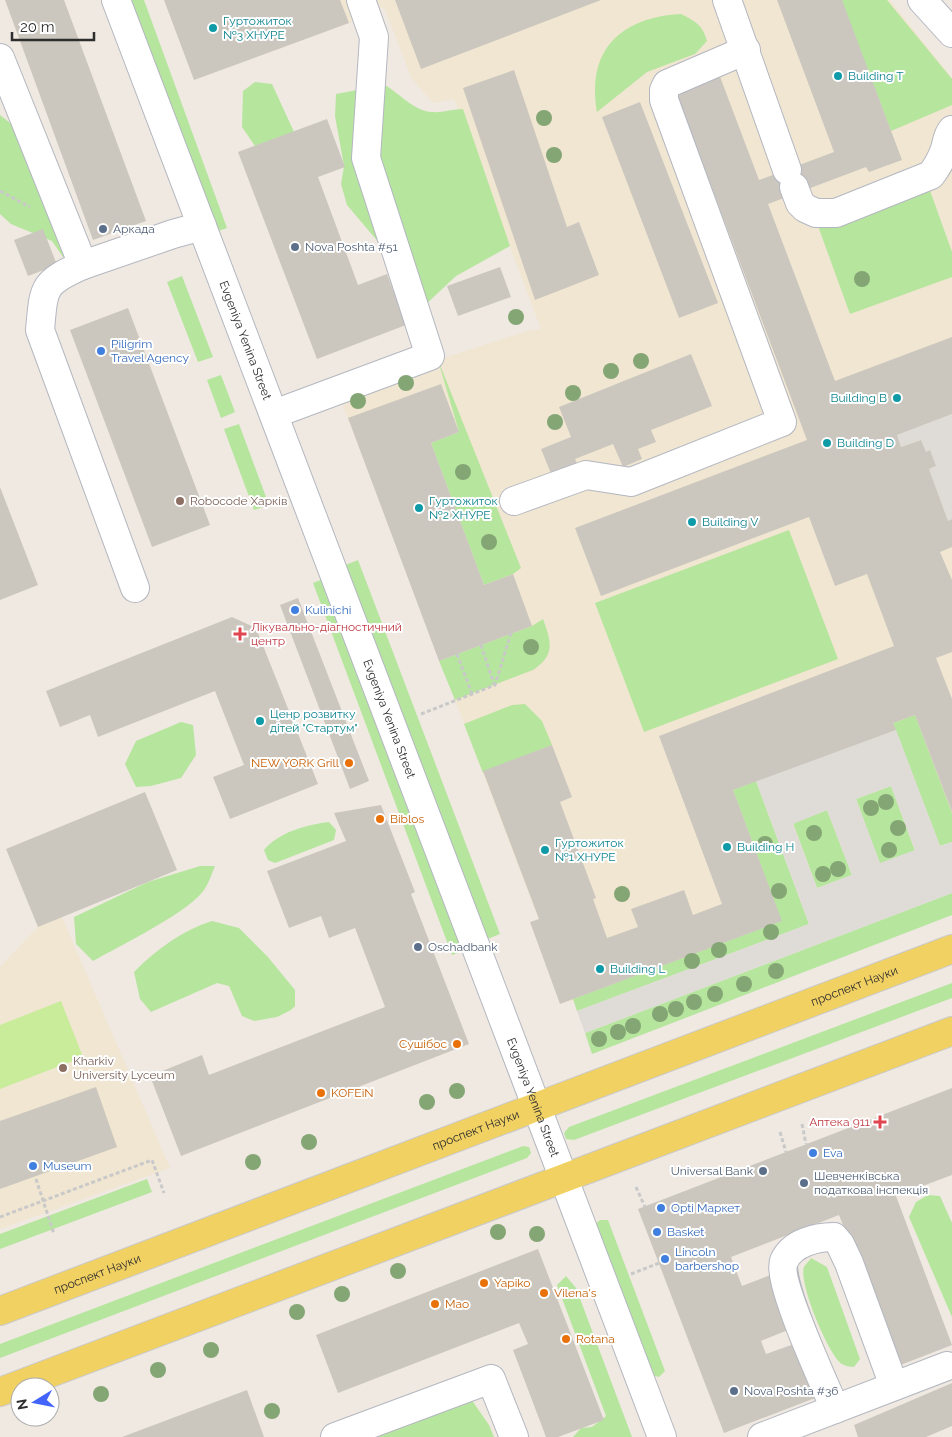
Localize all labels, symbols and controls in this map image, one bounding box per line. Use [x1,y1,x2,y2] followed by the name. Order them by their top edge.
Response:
[12,10,95,42] scale bar
[223,14,292,42] place label: Гуртожиток №3 ХНУРЕ
[20,18,55,36] text: 20 m
[207,22,219,34] marker: Гуртожиток №3 ХНУРЕ
[848,69,904,83] place label: Building T
[832,70,844,82] marker: Building T
[113,222,155,236] place label: Аркада
[97,223,109,235] marker: Аркада
[305,240,398,254] place label: Nova Poshta #51
[289,241,301,253] marker: Nova Poshta #51
[216,279,274,402] street label: Evgeniya Yenina Street
[111,337,189,365] place label: Piligrim Travel Agency
[95,345,107,357] marker: Piligrim Travel Agency
[830,391,887,405] place label: Building B
[891,392,903,404] marker: Building B
[837,436,895,450] place label: Building D
[821,437,833,449] marker: Building D
[190,494,287,508] place label: Robocode Харків
[429,494,498,522] place label: Гуртожиток №2 ХНУРЕ
[174,495,186,507] marker: Robocode Харків
[413,502,425,514] marker: Гуртожиток №2 ХНУРЕ
[702,515,758,529] place label: Building V
[686,516,698,528] marker: Building V
[305,603,351,617] place label: Kulinichi
[289,604,301,616] marker: Kulinichi
[251,620,402,648] place label: Лікувально-діагностичний центр
[233,627,247,641] marker: Лікувально-діагностичний центр
[360,657,418,780] street label: Evgeniya Yenina Street
[270,707,358,735] place label: Ценр розвитку дітей "Стартум"
[254,715,266,727] marker: Ценр розвитку дітей "Стартум"
[251,756,340,770] place label: NEW YORK Grill
[343,757,355,769] marker: NEW YORK Grill
[390,812,424,826] place label: Biblos
[374,813,386,825] marker: Biblos
[555,836,624,864] place label: Гуртожиток №1 ХНУРЕ
[737,840,794,854] place label: Building H
[721,841,733,853] marker: Building H
[539,844,551,856] marker: Гуртожиток №1 ХНУРЕ
[428,940,498,954] place label: Oschadbank
[412,941,424,953] marker: Oschadbank
[610,962,666,976] place label: Building L
[594,963,606,975] marker: Building L
[809,963,900,1009] street label: проспект Науки
[504,1036,562,1159] street label: Evgeniya Yenina Street
[399,1037,447,1051] place label: Сушібос
[451,1038,463,1050] marker: Сушібос
[73,1054,175,1082] place label: Kharkiv University Lyceum
[57,1062,69,1074] marker: Kharkiv University Lyceum
[331,1086,374,1100] place label: KOFEiN
[315,1087,327,1099] marker: KOFEiN
[430,1107,521,1153] street label: проспект Науки
[809,1115,870,1129] place label: Аптека 911
[874,1116,886,1128] marker: Аптека 911
[823,1146,843,1160] place label: Eva
[807,1147,819,1159] marker: Eva
[43,1159,92,1173] place label: Museum
[27,1160,39,1172] marker: Museum
[671,1164,754,1178] place label: Universal Bank
[757,1165,769,1177] marker: Universal Bank
[814,1169,928,1197] place label: Шевченківська податкова інспекція
[798,1177,810,1189] marker: Шевченківська податкова інспекція
[671,1201,740,1215] place label: Opti Маркет
[655,1202,667,1214] marker: Opti Маркет
[667,1225,704,1239] place label: Basket
[651,1226,663,1238] marker: Basket
[675,1245,739,1273] place label: Lincoln barbershop
[52,1251,143,1297] street label: проспект Науки
[659,1253,671,1265] marker: Lincoln barbershop
[494,1276,530,1290] place label: Yapiko
[478,1277,490,1289] marker: Yapiko
[554,1286,597,1300] place label: Vilena's
[538,1287,550,1299] marker: Vilena's
[445,1297,469,1311] place label: Мао
[429,1298,441,1310] marker: Мао
[576,1332,615,1346] place label: Rotana
[560,1333,572,1345] marker: Rotana
[10,1377,60,1427] north arrow
[744,1384,839,1398] place label: Nova Poshta #36
[728,1385,740,1397] marker: Nova Poshta #36
[13,1398,31,1411] text: N

